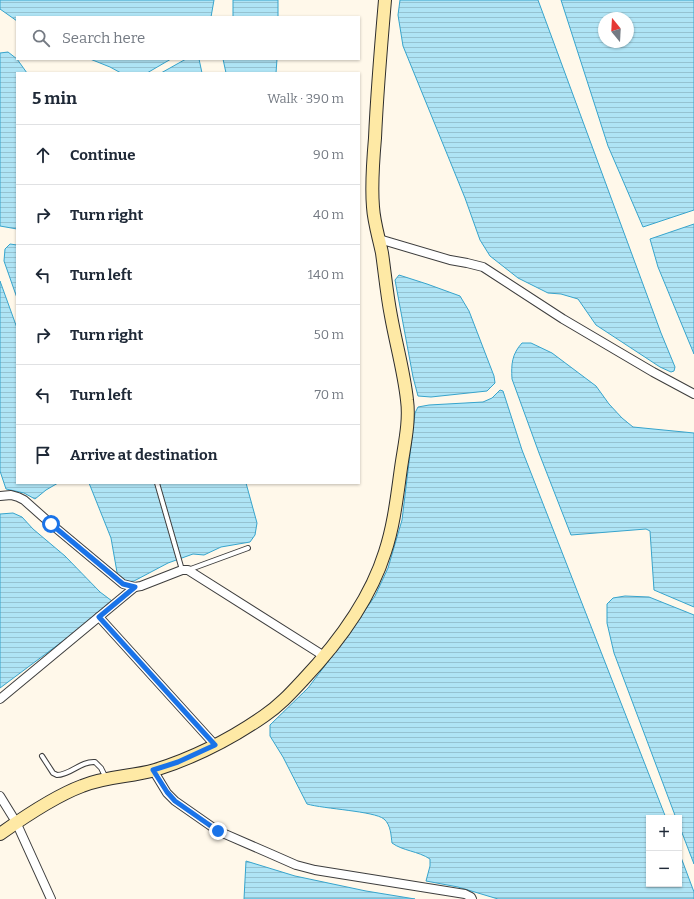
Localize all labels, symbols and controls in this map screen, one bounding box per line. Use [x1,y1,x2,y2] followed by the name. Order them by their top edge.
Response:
[598,12,634,48] north arrow
[16,16,360,60] search box
[30,27,52,49] icon: search
[62,29,145,47] text: Search here
[32,88,77,109] text: 5 min
[267,91,344,106] text: Walk · 390 m
[32,144,54,166] icon: ahead
[70,146,136,164] text: Continue
[313,147,344,162] text: 90 m
[32,204,54,226] icon: right
[70,206,143,224] text: Turn right
[313,207,344,222] text: 40 m
[32,264,54,286] icon: left
[70,266,132,284] text: Turn left
[308,267,344,282] text: 140 m
[32,324,54,346] icon: right
[70,326,143,344] text: Turn right
[314,327,344,342] text: 50 m
[32,384,54,406] icon: left
[70,386,132,404] text: Turn left
[314,387,344,402] text: 70 m
[32,444,54,466] icon: arrive
[70,446,217,464] text: Arrive at destination
[42,515,60,533] route start
[646,815,682,887] map controls
[646,815,682,851] button: +
[209,822,227,840] route end
[646,851,682,887] button: −

